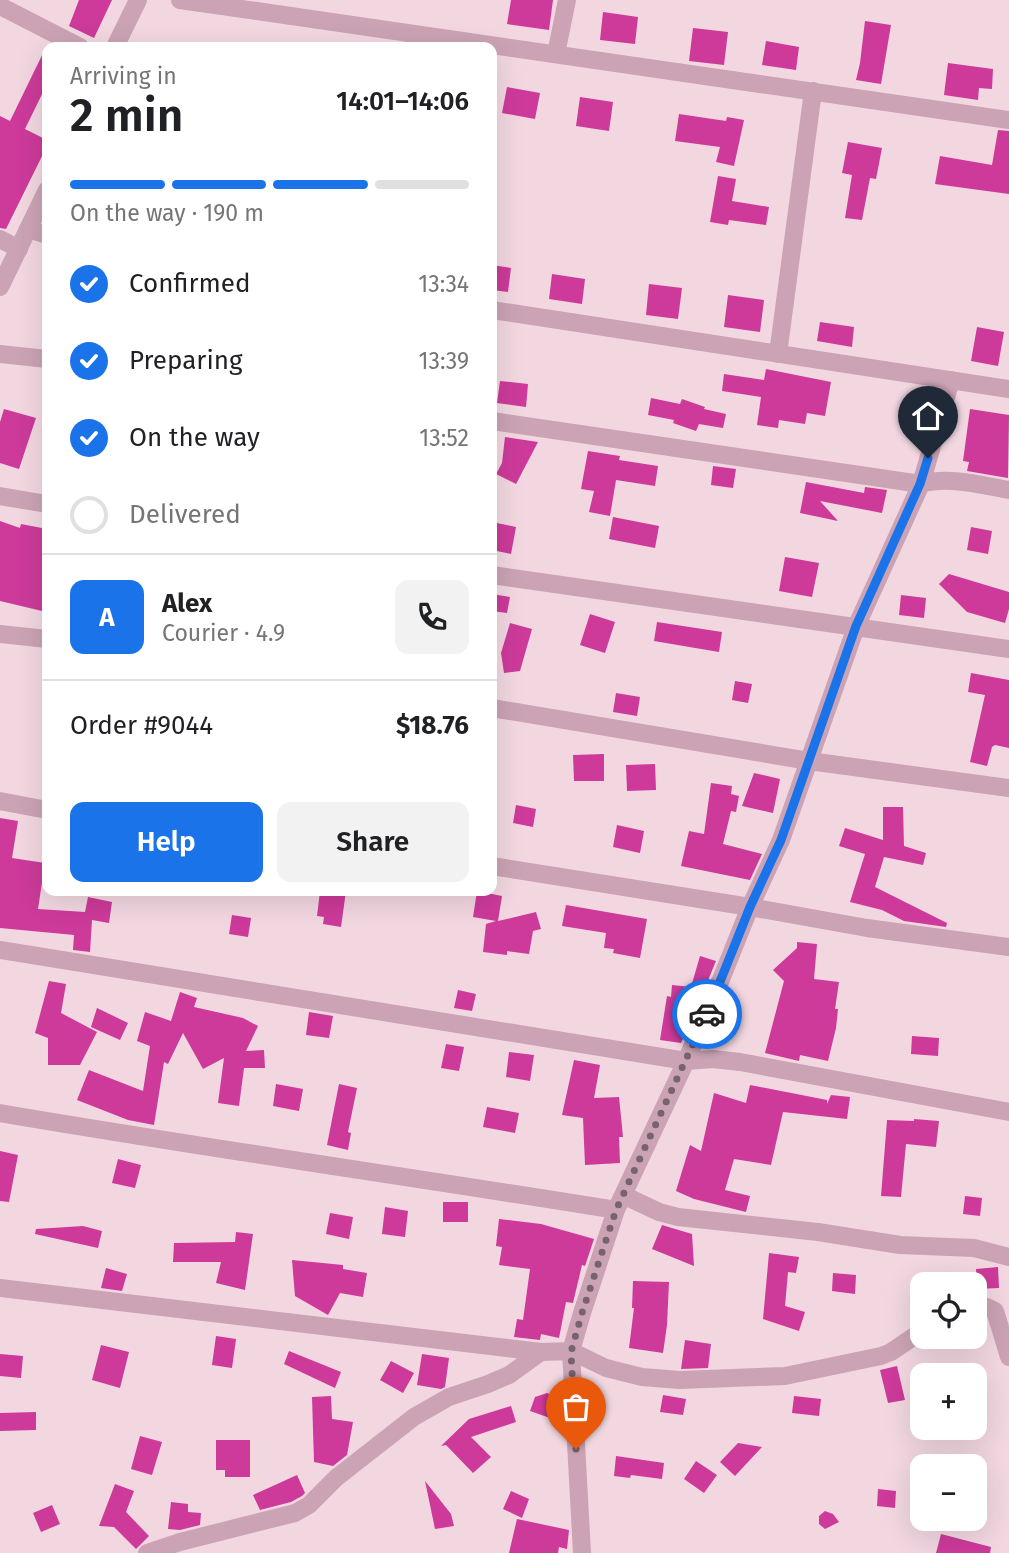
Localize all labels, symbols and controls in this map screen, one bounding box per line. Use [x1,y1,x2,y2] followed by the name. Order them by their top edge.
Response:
[70,62,177,90] text: Arriving in
[336,86,469,117] text: 14:01–14:06
[70,88,183,143] text: 2 min
[70,199,264,227] text: On the way · 190 m
[70,265,108,303] icon: check
[129,268,250,299] text: Confirmed
[418,270,469,298] text: 13:34
[70,342,108,380] icon: check
[129,345,242,376] text: Preparing
[419,347,469,375] text: 13:39
[898,386,958,458] pin
[909,397,947,435] icon: home
[70,419,108,457] icon: check
[129,422,260,453] text: On the way
[419,424,469,452] text: 13:52
[129,499,241,530] text: Delivered
[395,580,469,654] button: phone
[162,588,212,619] text: Alex
[99,602,115,633] text: A
[162,619,285,647] text: Courier · 4.9
[70,710,213,741] text: Order #9044
[396,710,469,741] text: $18.76
[70,802,263,882] button: Help
[277,802,469,882] button: Share
[672,979,742,1049] courier
[688,995,726,1033] icon: car
[910,1272,987,1531] map controls
[910,1272,987,1349] button: locate
[910,1363,987,1440] button: +
[546,1377,606,1449] pin
[557,1388,595,1426] icon: bag
[910,1454,987,1531] button: −

